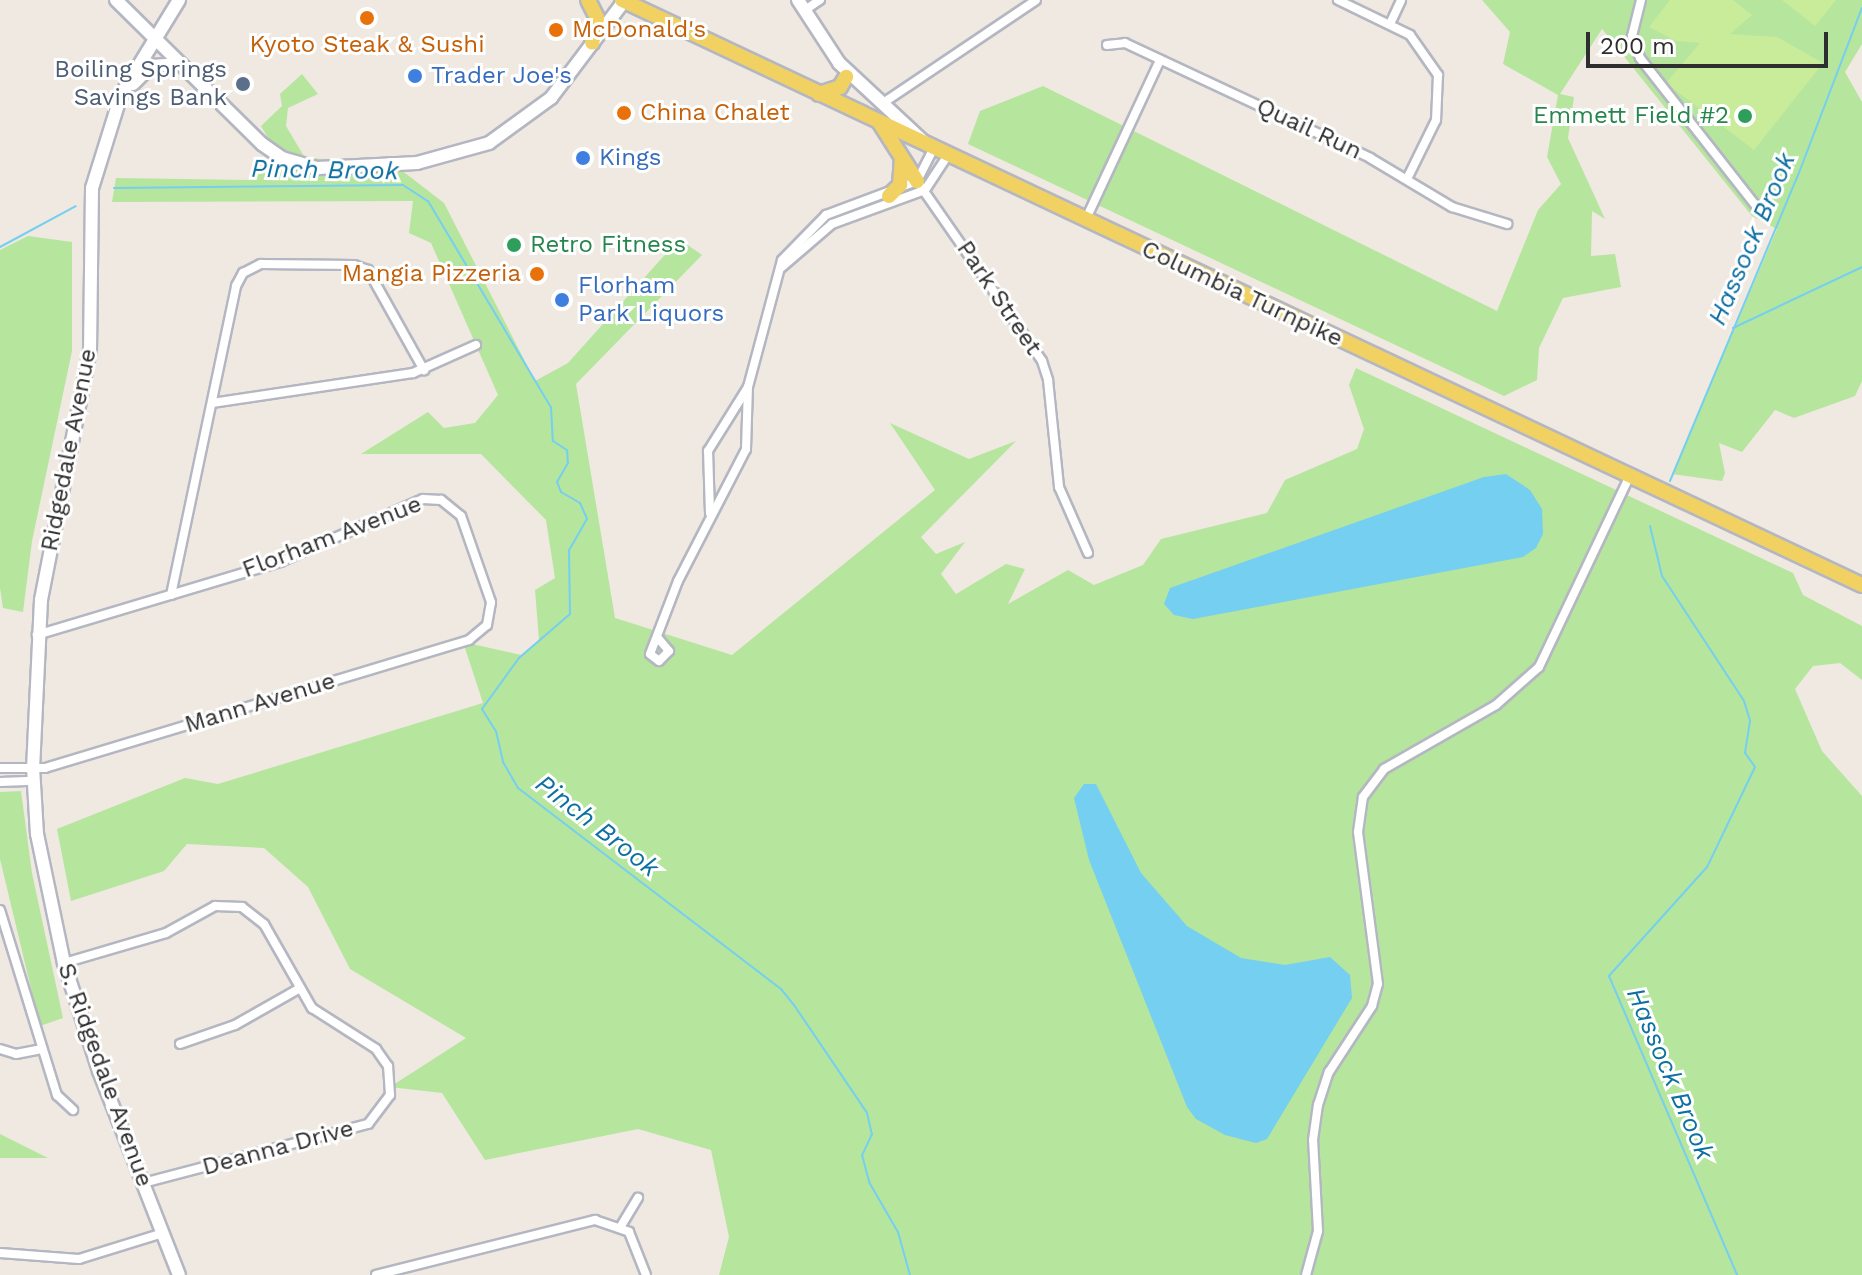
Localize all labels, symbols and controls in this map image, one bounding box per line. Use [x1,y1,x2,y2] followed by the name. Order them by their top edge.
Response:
[358,9,376,27] marker: Kyoto Steak & Sushi
[572,16,706,44] place label: McDonald's
[1590,16,1832,66] scale bar
[547,21,565,39] marker: McDonald's
[249,31,485,59] place label: Kyoto Steak & Sushi
[1600,32,1675,60] text: 200 m
[54,56,227,112] place label: Boiling Springs Savings Bank
[431,62,573,90] place label: Trader Joe's
[406,67,424,85] marker: Trader Joe's
[234,75,252,93] marker: Boiling Springs Savings Bank
[1251,92,1367,166] street label: Quail Run
[640,99,790,127] place label: China Chalet
[1533,102,1729,130] place label: Emmett Field #2
[615,104,633,122] marker: China Chalet
[1736,107,1754,125] marker: Emmett Field #2
[599,144,661,172] place label: Kings
[1702,148,1802,330] water label: Hassock Brook
[574,149,592,167] marker: Kings
[251,153,399,187] water label: Pinch Brook
[530,231,686,259] place label: Retro Fitness
[1136,234,1348,354] street label: Columbia Turnpike
[950,235,1048,361] street label: Park Street
[505,236,523,254] marker: Retro Fitness
[341,260,521,288] place label: Mangia Pizzeria
[528,265,546,283] marker: Mangia Pizzeria
[578,272,725,328] place label: Florham Park Liquors
[553,291,571,309] marker: Florham Park Liquors
[35,346,103,554] street label: Ridgedale Avenue
[238,489,426,585] street label: Florham Avenue
[181,666,339,740] street label: Mann Avenue
[529,768,665,884] water label: Pinch Brook
[51,959,159,1191] street label: S. Ridgedale Avenue
[1620,983,1720,1165] water label: Hassock Brook
[199,1114,357,1182] street label: Deanna Drive

